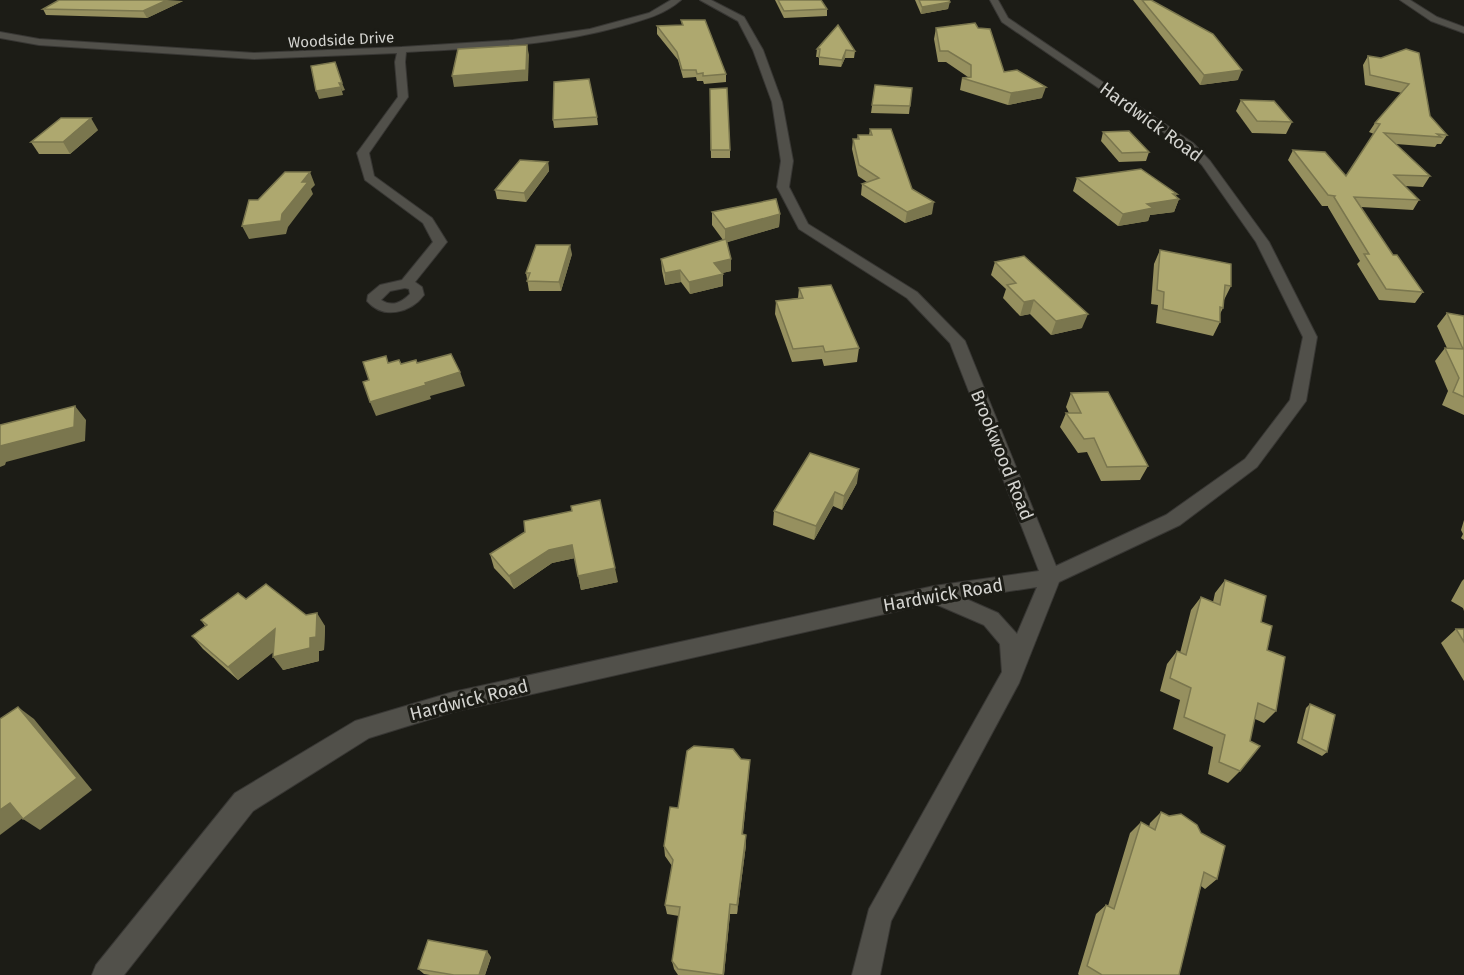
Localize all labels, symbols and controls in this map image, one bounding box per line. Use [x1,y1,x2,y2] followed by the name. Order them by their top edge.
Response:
[287,28,395,52] street label: Woodside Drive
[1095,77,1207,167] street label: Hardwick Road
[966,387,1038,523] street label: Brookwood Road
[881,574,1005,616] street label: Hardwick Road
[407,675,531,725] street label: Hardwick Road

